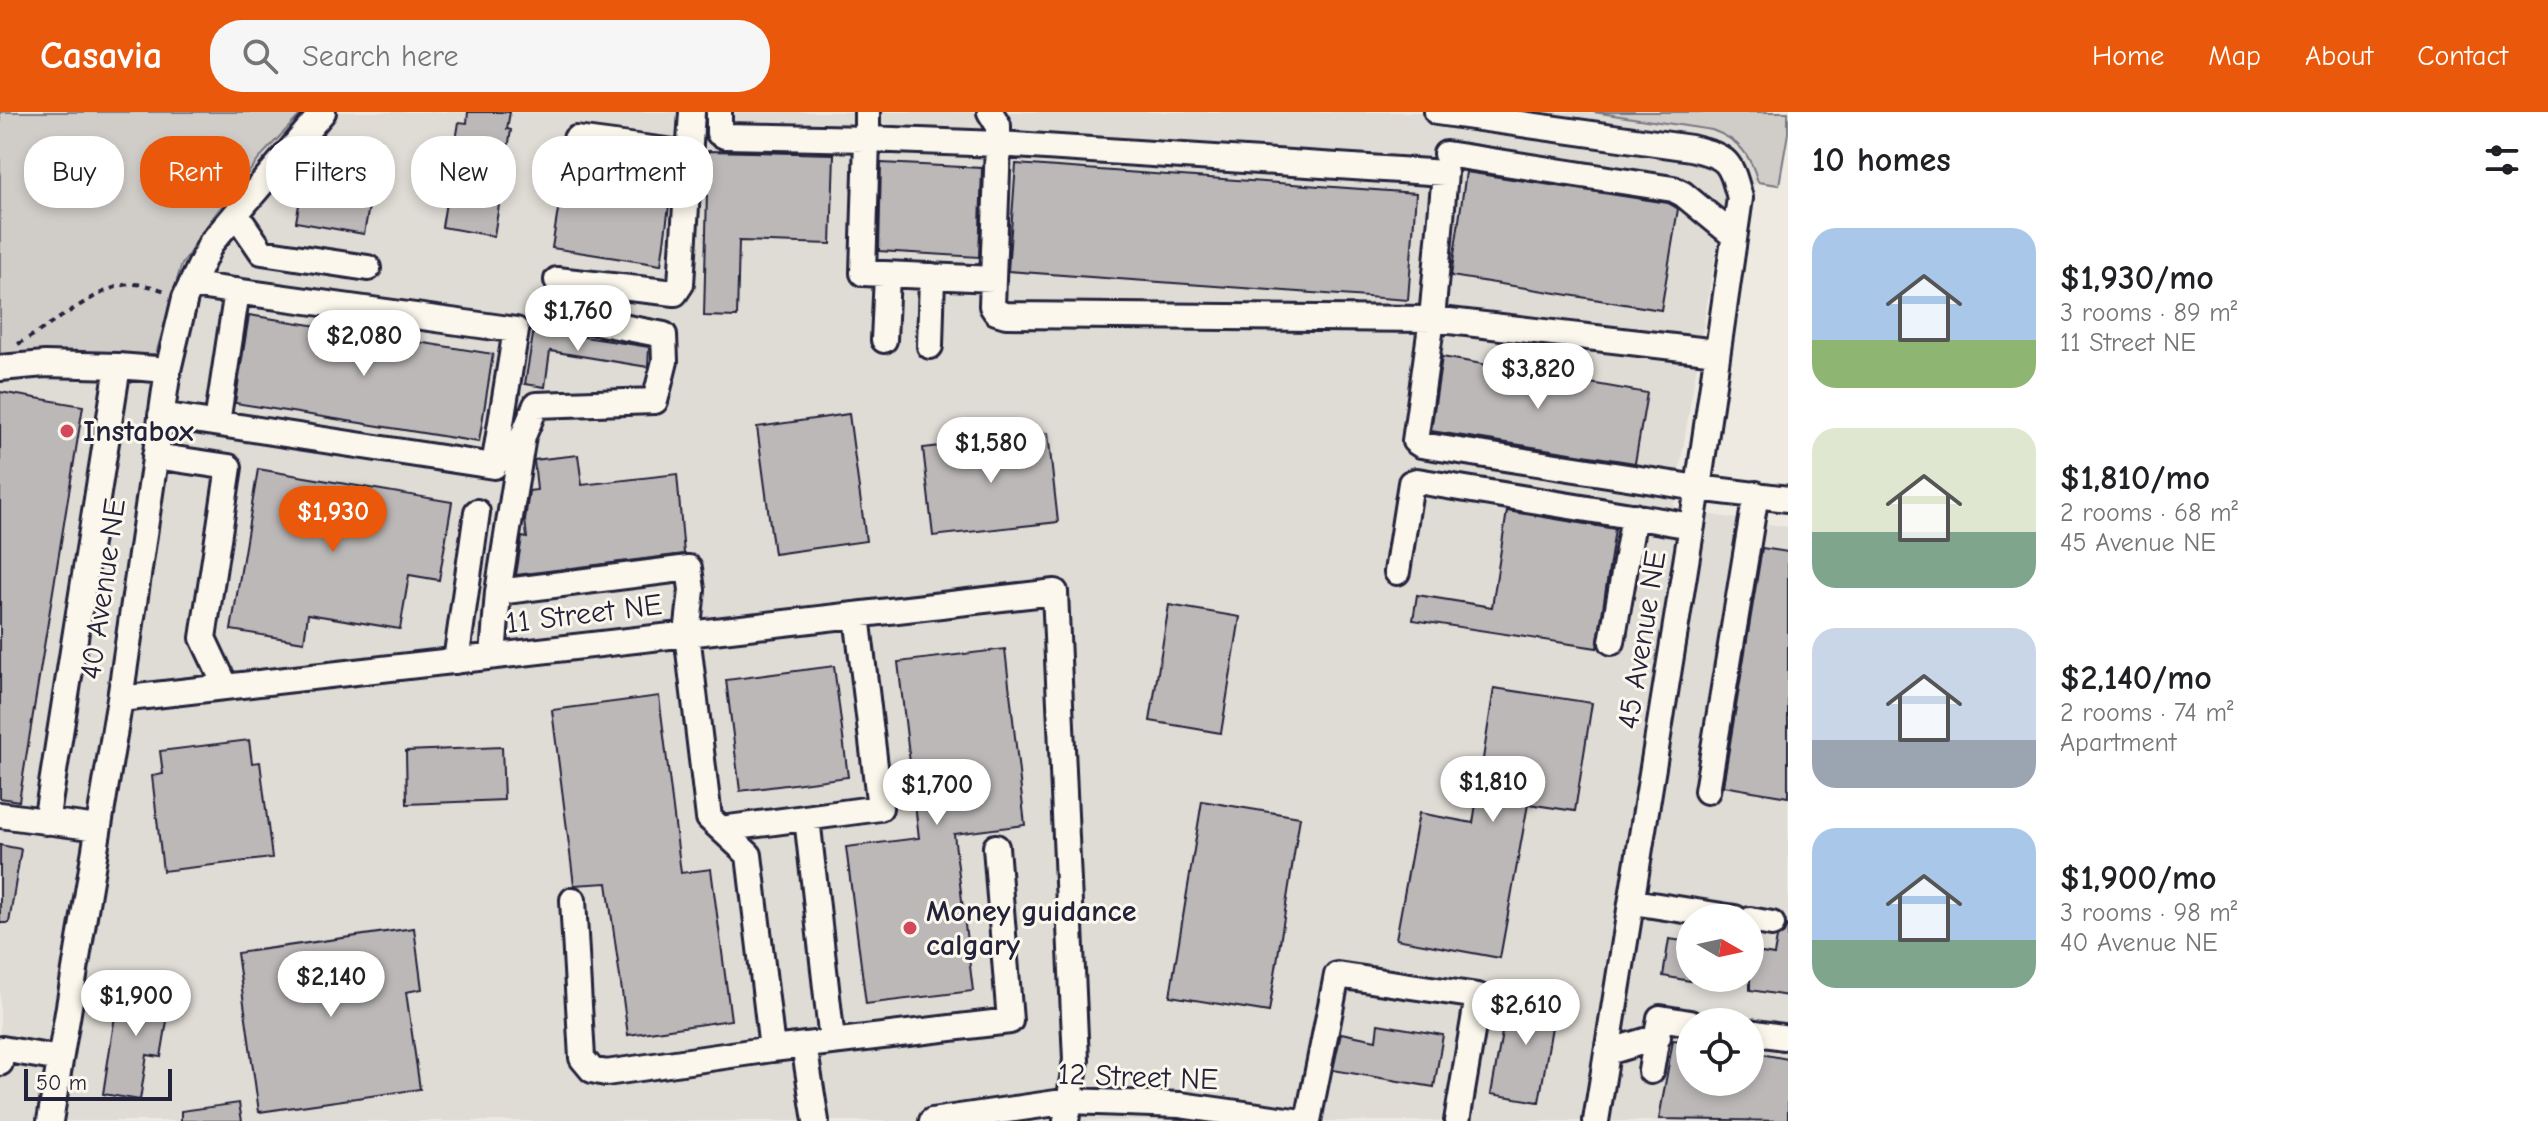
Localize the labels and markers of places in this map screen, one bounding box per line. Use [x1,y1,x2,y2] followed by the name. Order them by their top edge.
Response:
[513,285,643,353] pin: $1,760
[299,310,429,378] pin: $2,080
[1473,343,1603,411] pin: $3,820
[83,414,194,449] place label: Instabox
[926,417,1056,485] pin: $1,580
[58,422,76,440] marker: Instabox
[268,486,398,554] pin: $1,930
[1428,756,1558,824] pin: $1,810
[872,759,1002,827] pin: $1,700
[926,894,1136,963] place label: Money guidance calgary
[901,919,919,937] marker: Money guidance calgary
[266,951,396,1019] pin: $2,140
[71,970,201,1038] pin: $1,900
[1461,979,1591,1047] pin: $2,610

